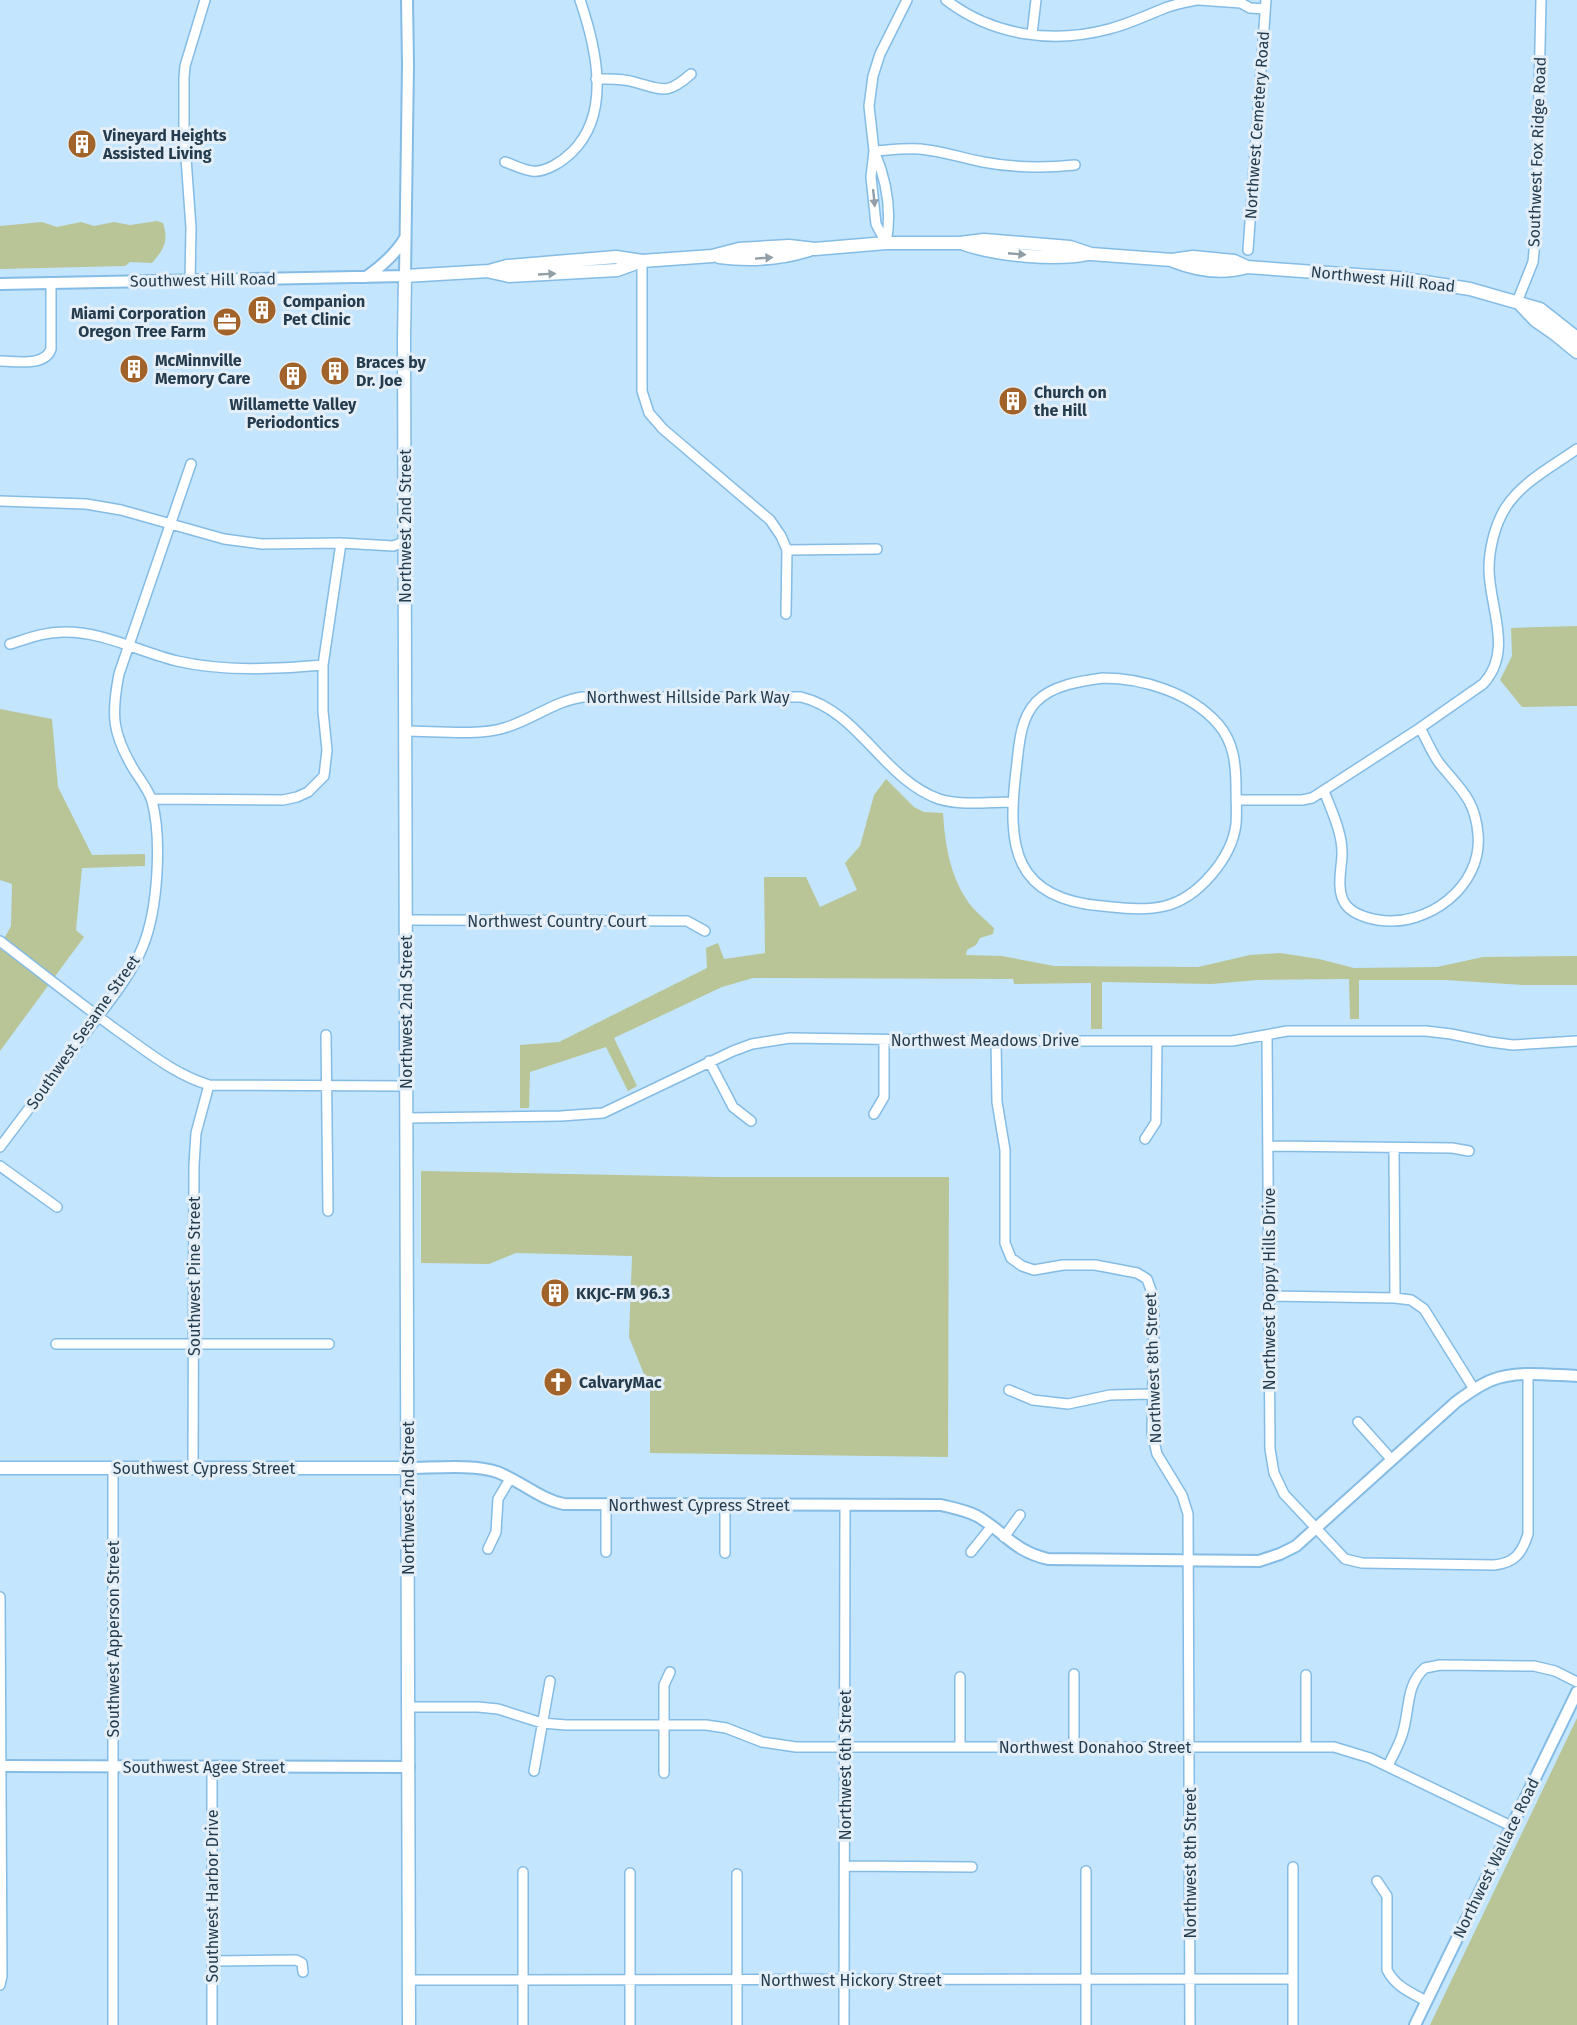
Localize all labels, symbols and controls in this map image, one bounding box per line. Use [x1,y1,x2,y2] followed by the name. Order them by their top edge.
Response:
[1241,30,1273,220] street label: Northwest Cemetery Road
[1524,57,1550,247] street label: Southwest Fox Ridge Road
[102,126,227,163] place label: Vineyard Heights Assisted Living
[66,128,98,160] building icon: Vineyard Heights Assisted Living
[869,189,878,208] one-way arrow
[1007,249,1026,258] one-way arrow
[754,253,773,263] one-way arrow
[1310,262,1456,296] street label: Northwest Hill Road
[130,269,276,291] street label: Southwest Hill Road
[538,269,557,279] one-way arrow
[283,292,365,329] place label: Companion Pet Clinic
[246,294,278,326] building icon: Companion Pet Clinic
[71,304,206,341] place label: Miami Corporation Oregon Tree Farm
[211,306,243,338] office icon: Miami Corporation Oregon Tree Farm
[155,351,251,388] place label: McMinnville Memory Care
[118,353,150,385] building icon: McMinnville Memory Care
[356,353,427,390] place label: Braces by Dr. Joe
[319,355,351,387] building icon: Braces by Dr. Joe
[277,360,309,392] building icon: Willamette Valley Periodontics
[1034,383,1107,420] place label: Church on the Hill
[997,385,1029,417] building icon: Church on the Hill
[230,395,357,432] place label: Willamette Valley Periodontics
[396,449,415,603] street label: Northwest 2nd Street
[586,688,790,707] street label: Northwest Hillside Park Way
[467,912,647,931] street label: Northwest Country Court
[397,935,416,1089] street label: Northwest 2nd Street
[23,951,144,1113] street label: Southwest Sesame Street
[891,1031,1079,1050] street label: Northwest Meadows Drive
[1260,1188,1279,1390] street label: Northwest Poppy Hills Drive
[185,1196,204,1356] street label: Southwest Pine Street
[539,1277,571,1309] building icon: KKJC-FM 96.3
[576,1284,670,1303] place label: KKJC-FM 96.3
[1141,1292,1165,1444] street label: Northwest 8th Street
[542,1366,574,1398] church icon: CalvaryMac
[579,1373,662,1392] place label: CalvaryMac
[399,1421,418,1575] street label: Northwest 2nd Street
[113,1459,296,1478] street label: Southwest Cypress Street
[608,1496,790,1515] street label: Northwest Cypress Street
[104,1540,123,1737] street label: Southwest Apperson Street
[836,1689,855,1840] street label: Northwest 6th Street
[999,1738,1192,1757] street label: Northwest Donahoo Street
[123,1758,285,1777] street label: Southwest Agee Street
[1449,1775,1543,1941] street label: Northwest Wallace Road
[1181,1787,1200,1938] street label: Northwest 8th Street
[203,1810,222,1982] street label: Southwest Harbor Drive
[760,1971,942,1990] street label: Northwest Hickory Street

